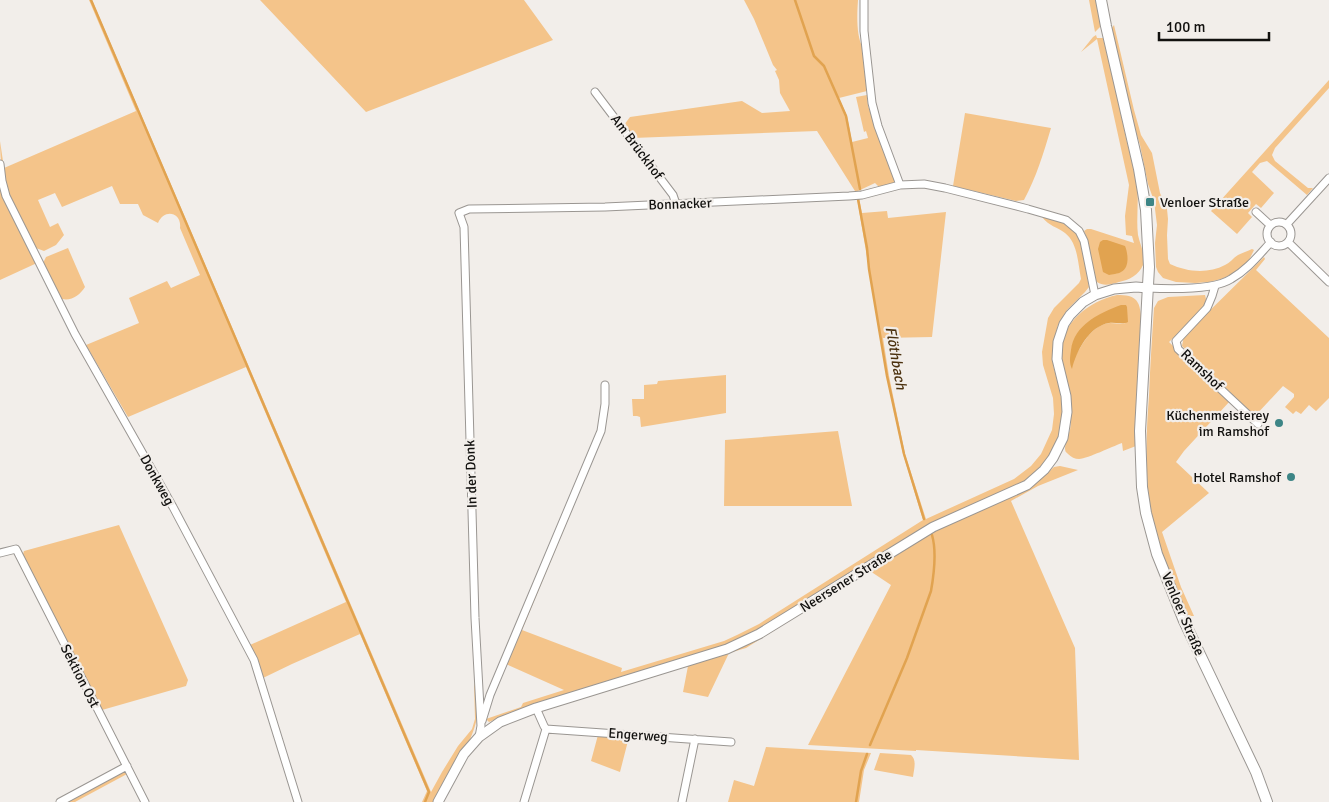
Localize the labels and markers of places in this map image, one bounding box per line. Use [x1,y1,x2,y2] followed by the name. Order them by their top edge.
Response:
[1160,194,1249,211] place label: Venloer Straße
[1144,196,1156,208] marker: Venloer Straße
[1166,407,1270,440] place label: Küchenmeisterey im Ramshof
[1273,417,1285,429] marker: Küchenmeisterey im Ramshof
[1193,469,1282,486] place label: Hotel Ramshof
[1285,471,1297,483] marker: Hotel Ramshof

